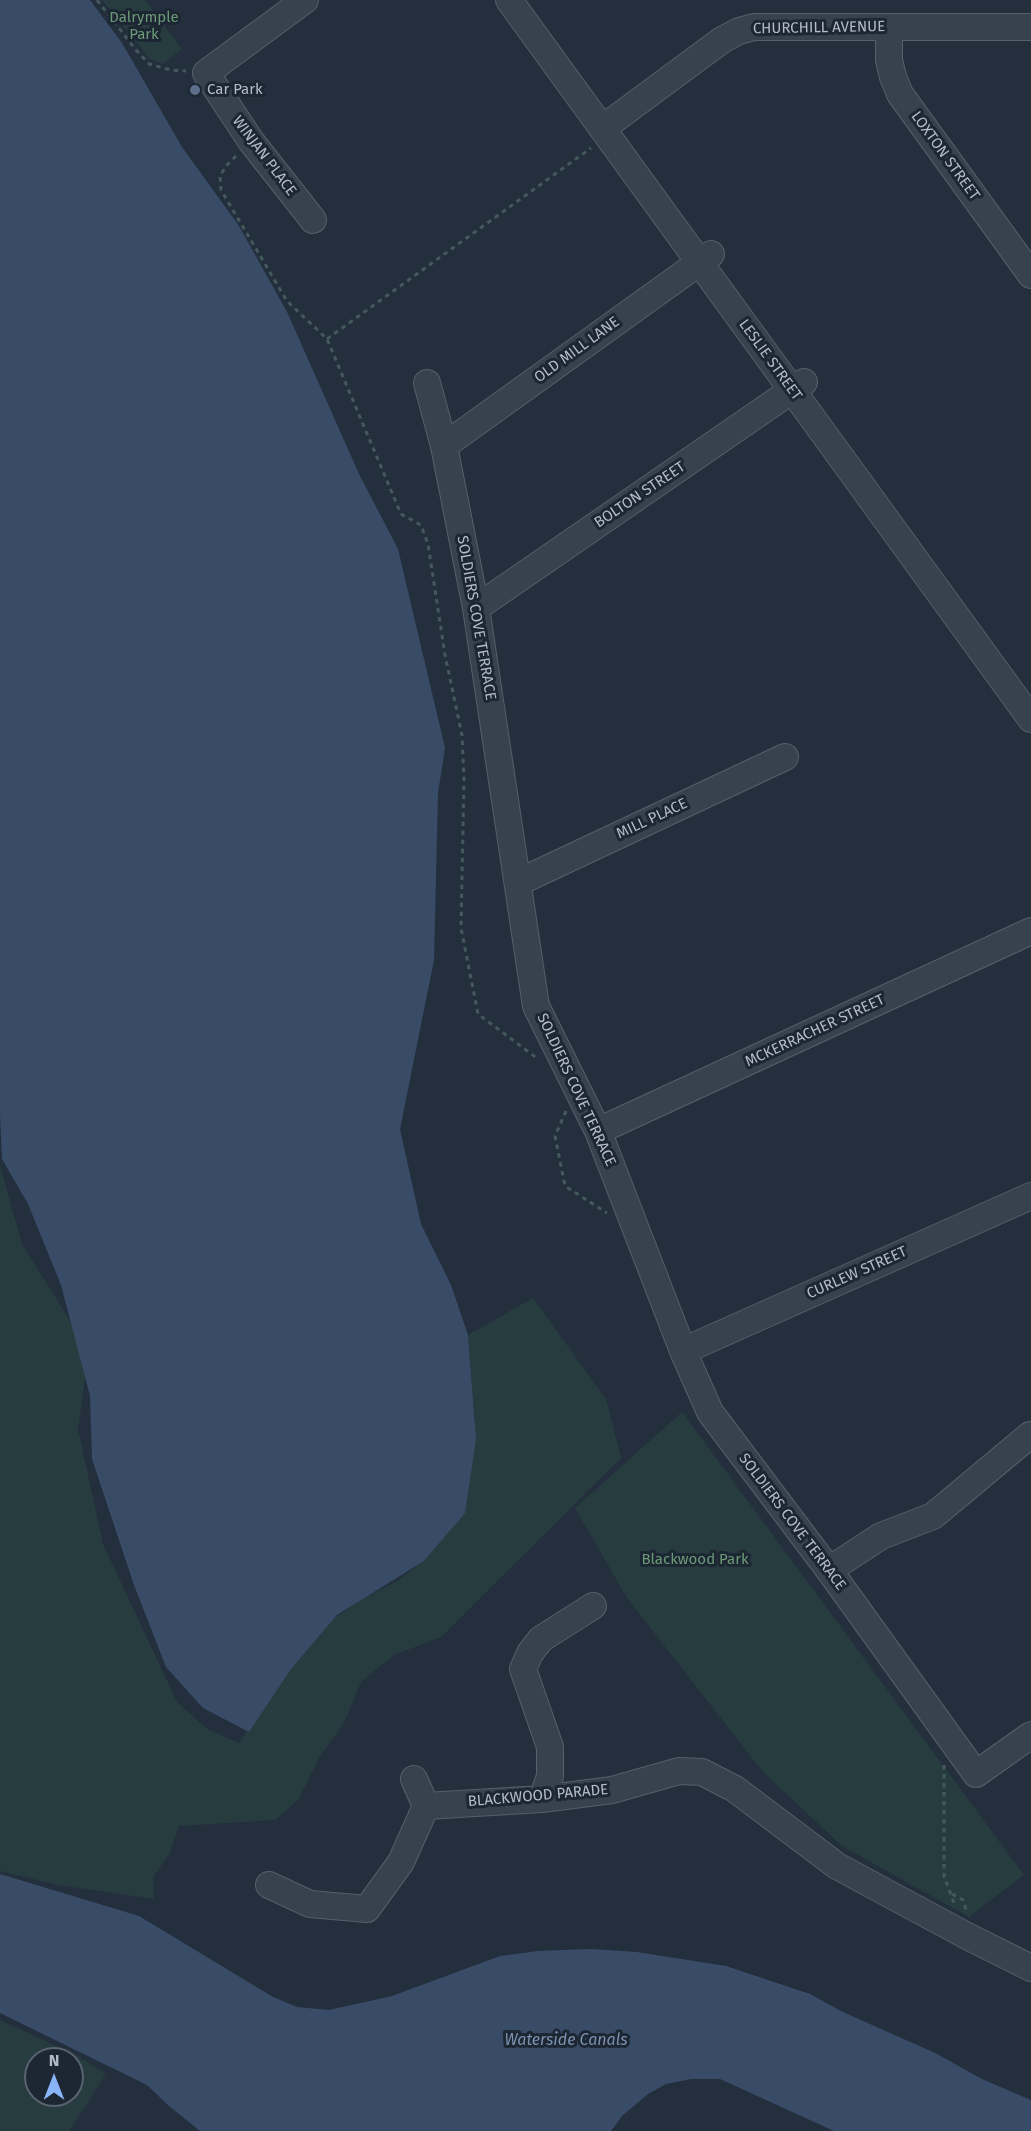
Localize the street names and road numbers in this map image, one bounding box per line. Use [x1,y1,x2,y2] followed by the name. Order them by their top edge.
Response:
[753,18,885,38] street label: CHURCHILL AVENUE
[907,108,983,204] street label: LOXTON STREET
[228,112,300,200] street label: WINJAN PLACE
[531,313,623,387] street label: OLD MILL LANE
[735,316,805,404] street label: LESLIE STREET
[591,458,689,532] street label: BOLTON STREET
[453,534,499,702] street label: SOLDIERS COVE TERRACE
[614,795,690,843] street label: MILL PLACE
[743,991,887,1071] street label: MCKERRACHER STREET
[533,1011,619,1169] street label: SOLDIERS COVE TERRACE
[804,1243,910,1303] street label: CURLEW STREET
[735,1450,849,1594] street label: SOLDIERS COVE TERRACE
[467,1781,609,1811] street label: BLACKWOOD PARADE

